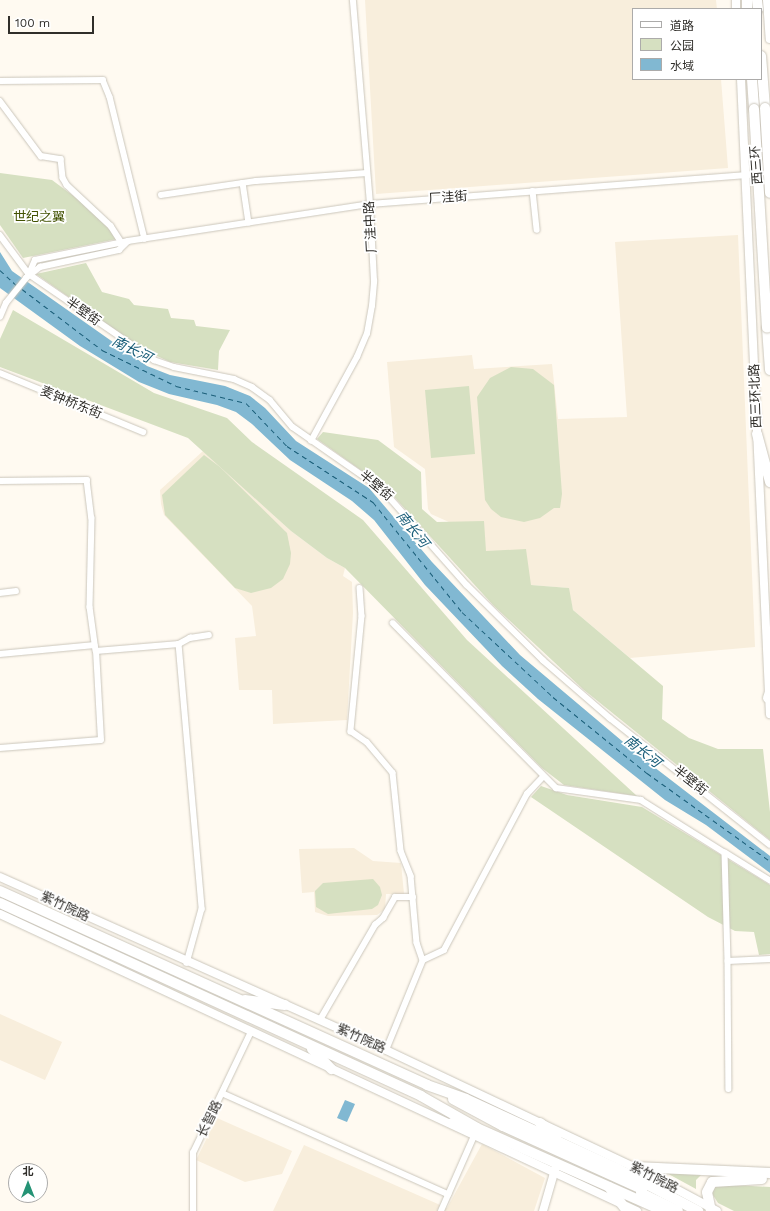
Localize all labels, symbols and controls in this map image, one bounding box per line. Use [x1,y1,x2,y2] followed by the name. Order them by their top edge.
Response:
[10,8,96,34] scale bar
[632,8,762,80] legend
[15,16,50,30] text: 100 m
[670,19,694,33] text: 道路
[670,39,694,53] text: 公园
[670,59,694,73] text: 水域
[748,145,766,185] street label: 西三环
[428,189,468,207] street label: 厂洼街
[362,201,380,253] street label: 厂洼中路
[13,209,65,225] park label: 世纪之翼
[63,294,103,330] street label: 半壁街
[109,332,155,366] water label: 南长河
[747,363,765,429] street label: 西三环北路
[38,384,104,422] street label: 麦钟桥东街
[356,467,396,505] street label: 半壁街
[393,507,433,551] water label: 南长河
[621,731,665,771] water label: 南长河
[670,763,710,799] street label: 半壁街
[38,889,92,925] street label: 紫竹院路
[334,1021,388,1057] street label: 紫竹院路
[194,1098,226,1140] street label: 长智路
[627,1159,681,1197] street label: 紫竹院路
[8,1163,48,1203] north arrow
[23,1165,34,1178] text: 北

